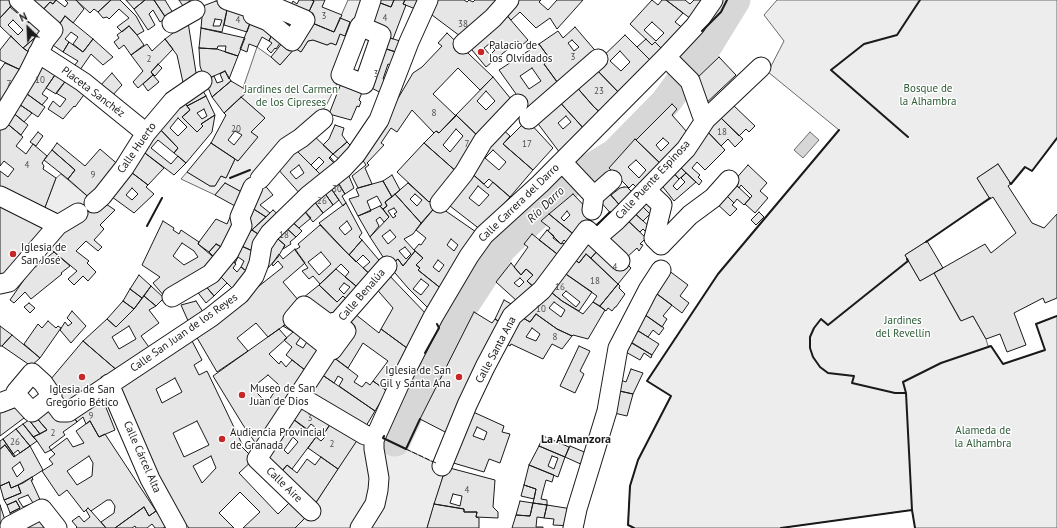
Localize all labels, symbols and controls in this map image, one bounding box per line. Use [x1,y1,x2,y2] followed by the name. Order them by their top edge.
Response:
[8,8,48,48] north arrow
[17,9,29,25] text: N
[322,11,326,21] house number: 3
[383,13,387,23] house number: 4
[236,15,240,25] house number: 4
[458,19,468,29] house number: 38
[489,39,552,65] place label: Palacio de los Olvidados
[476,47,486,57] marker: Palacio de los Olvidados
[571,52,575,62] house number: 3
[147,54,151,64] house number: 2
[59,64,127,120] street label: Placeta Sanchéz
[374,69,378,79] house number: 3
[35,75,45,85] house number: 10
[7,79,11,89] house number: 7
[900,82,956,108] park label: Bosque de la Alhambra
[244,83,338,109] park label: Jardines del Carmen de los Cipreses
[594,86,604,96] house number: 23
[432,108,436,118] house number: 8
[115,120,159,176] street label: Calle Huerto
[231,124,241,134] house number: 20
[717,127,727,137] house number: 18
[613,138,693,222] street label: Calle Puente Espinosa
[465,139,469,149] house number: 7
[522,139,532,149] house number: 17
[25,160,29,170] house number: 4
[476,161,562,245] street label: Calle Carrera del Darro
[91,170,95,180] house number: 9
[332,184,342,194] house number: 30
[524,184,568,226] water label: Río Darro
[317,196,327,206] house number: 26
[279,230,289,240] house number: 18
[21,241,66,267] place label: Iglesia de San José
[8,249,18,259] marker: Iglesia de San José
[613,262,617,272] house number: 4
[336,266,388,324] street label: Calle Benalúa
[590,276,600,286] house number: 18
[555,282,565,292] house number: 16
[128,291,240,375] street label: Calle San Juan de los Reyes
[536,304,546,314] house number: 10
[473,314,519,386] street label: Calle Santa Ana
[875,314,931,340] park label: Jardines del Revellín
[553,332,557,342] house number: 8
[380,364,451,390] place label: Iglesia de San Gil y Santa Ana
[77,372,87,382] marker: Iglesia de San Gregorio Bético
[454,372,464,382] marker: Iglesia de San Gil y Santa Ana
[250,382,315,408] place label: Museo de San Juan de Dios
[46,383,118,409] place label: Iglesia de San Gregorio Bético
[237,390,247,400] marker: Museo de San Juan de Dios
[89,411,93,421] house number: 9
[308,413,312,423] house number: 3
[120,419,164,495] street label: Calle Cárcel Alta
[955,424,1011,450] park label: Alameda de la Alhambra
[230,426,325,452] place label: Audiencia Provincial de Granada
[51,428,55,438] house number: 2
[541,433,611,447] district label: La Almanzora
[217,434,227,444] marker: Audiencia Provincial de Granada
[10,437,20,447] house number: 26
[330,439,334,449] house number: 2
[263,465,305,505] street label: Calle Aire
[465,485,469,495] house number: 4

